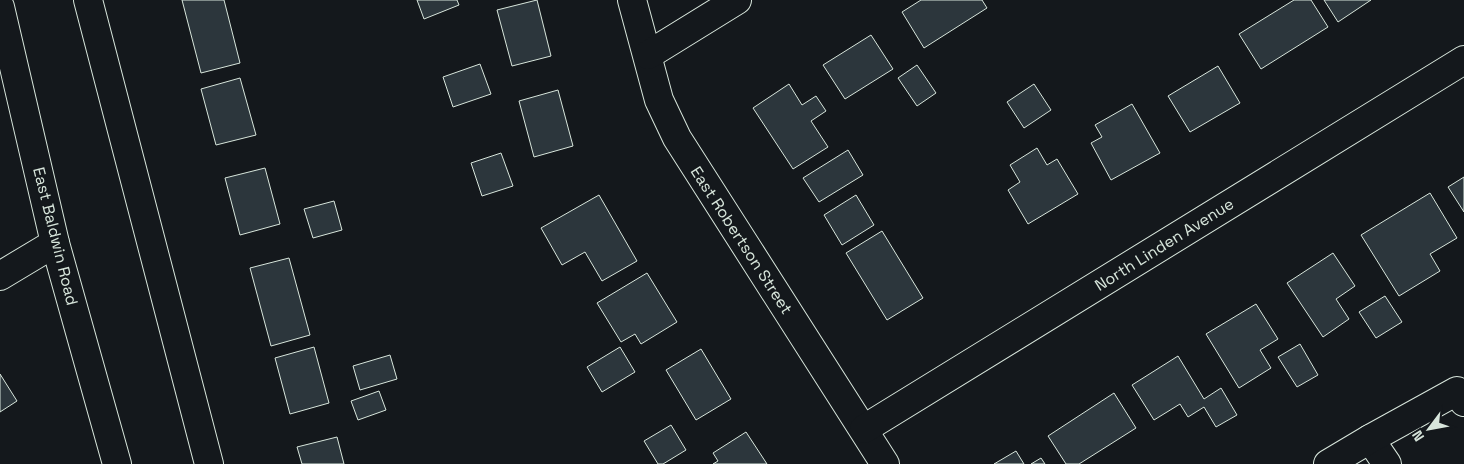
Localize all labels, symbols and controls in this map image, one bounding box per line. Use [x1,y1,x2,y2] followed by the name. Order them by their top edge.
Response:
[686,162,797,318] street label: East Robertson Street
[28,165,83,307] street label: East Baldwin Road
[1091,193,1238,296] street label: North Linden Avenue
[1404,404,1454,454] north arrow
[1408,427,1428,445] text: N

